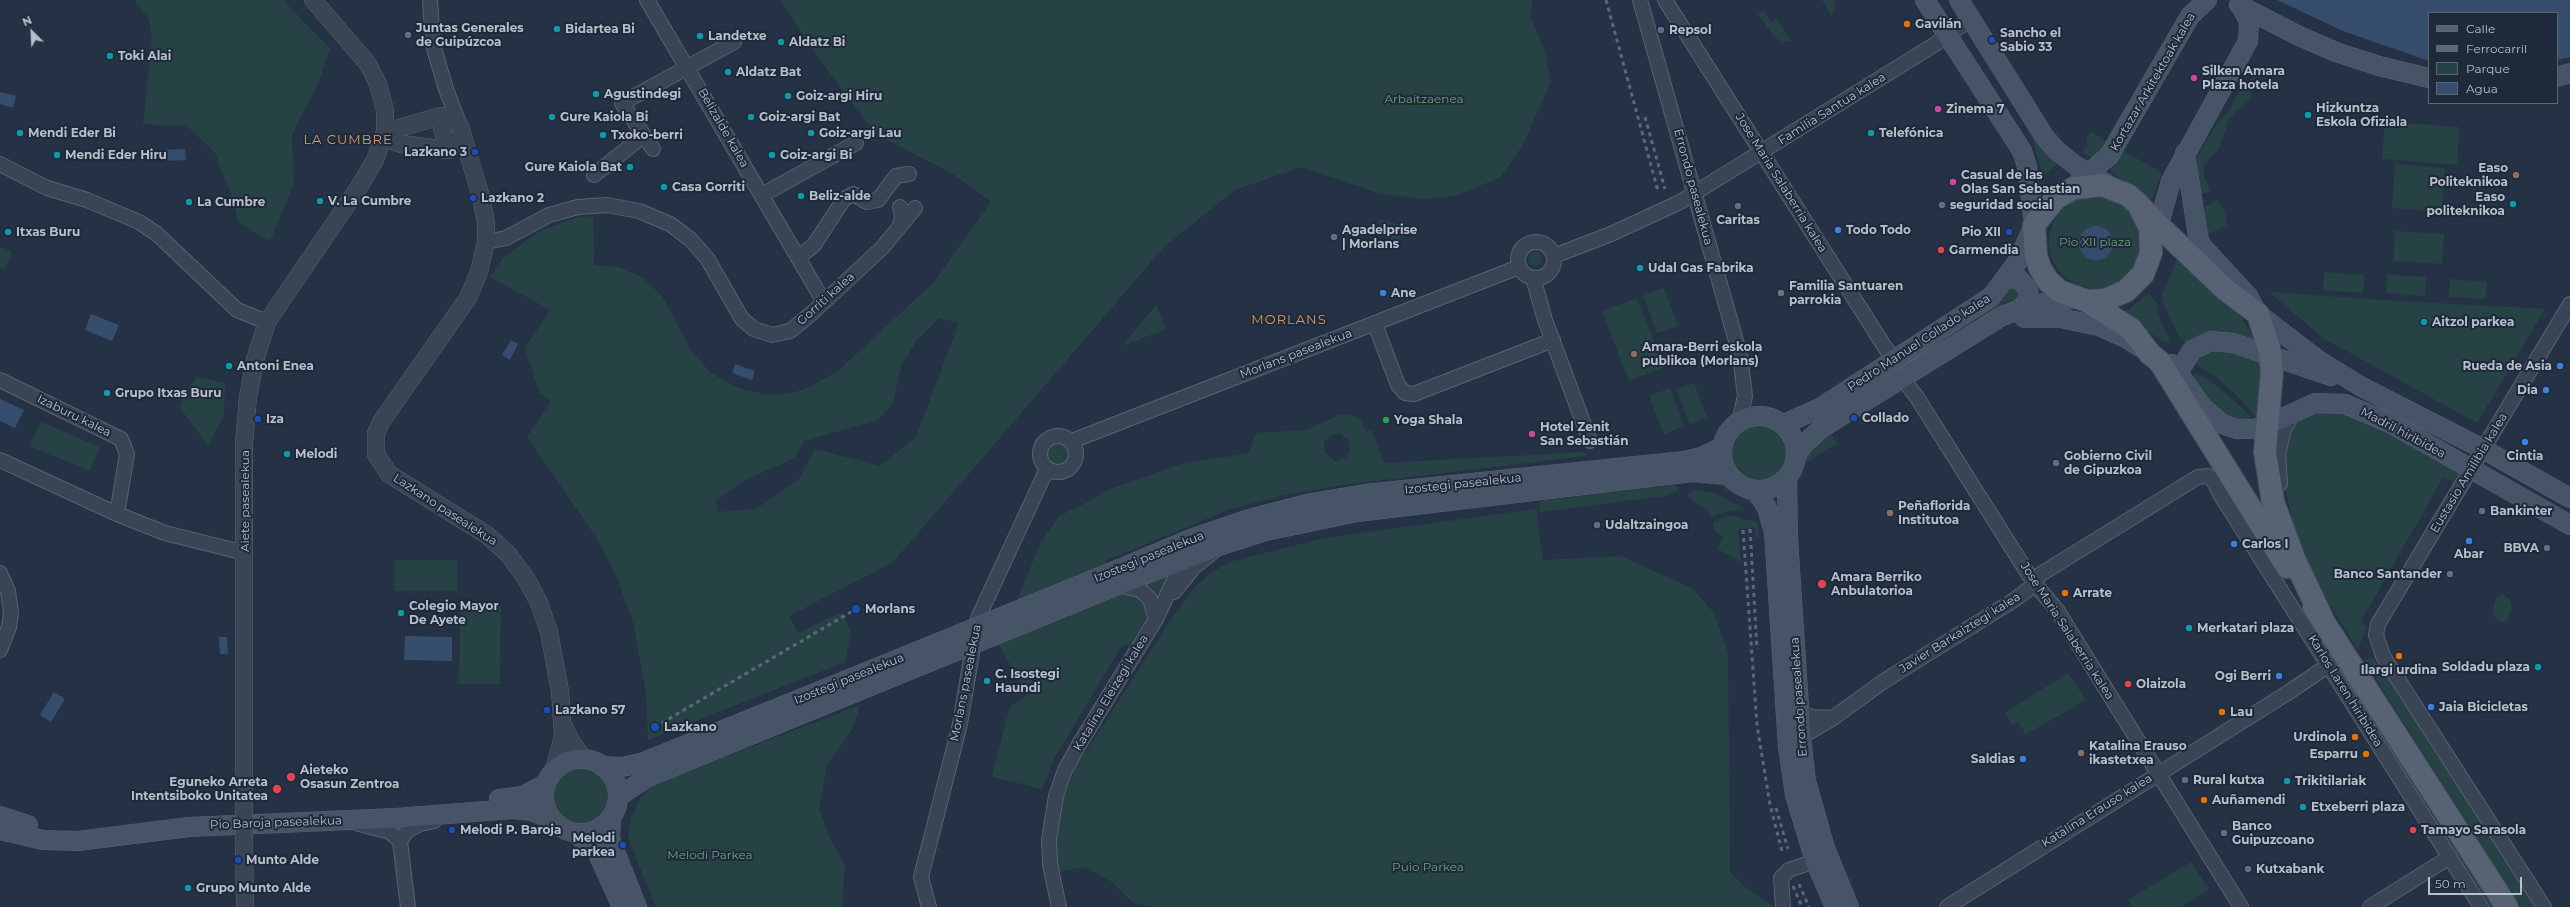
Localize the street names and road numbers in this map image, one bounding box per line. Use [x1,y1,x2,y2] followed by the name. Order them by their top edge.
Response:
[2107,10,2199,154] street label: Kortazar Arkitektoak kalea
[1775,70,1889,148] street label: Familia Santua kalea
[694,86,752,170] street label: Belizalde kalea
[1732,111,1830,255] street label: Jose Maria Salaberria kalea
[1671,127,1715,247] street label: Errondo pasealekua
[794,270,858,328] street label: Gorriti kalea
[1845,291,1993,395] street label: Pedro Manuel Collado kalea
[1238,326,1354,382] street label: Morlans pasealekua
[35,392,113,440] street label: Izaburu kalea
[2358,405,2448,461] street label: Madril hiribidea
[2427,410,2511,536] street label: Eustasio Amilibia kalea
[238,450,252,552] street label: Aiete pasealekua
[390,471,500,549] street label: Lazkano pasealekua
[1404,471,1522,497] street label: Izostegi pasealekua
[1092,528,1206,586] street label: Izostegi pasealekua
[2017,560,2117,702] street label: Jose Maria Salaberria kalea
[1897,590,2023,676] street label: Javier Barkaiztegi kalea
[948,623,984,743] street label: Morlans pasealekua
[1071,632,1151,754] street label: Katalina Eleizegi kalea
[2305,632,2385,750] street label: Karlos I.aren hiribidea
[1788,637,1810,757] street label: Errondo pasealekua
[792,650,906,708] street label: Izostegi pasealekua
[2039,771,2155,851] street label: Katalina Erauso kalea
[210,813,342,833] street label: Pio Baroja pasealekua

